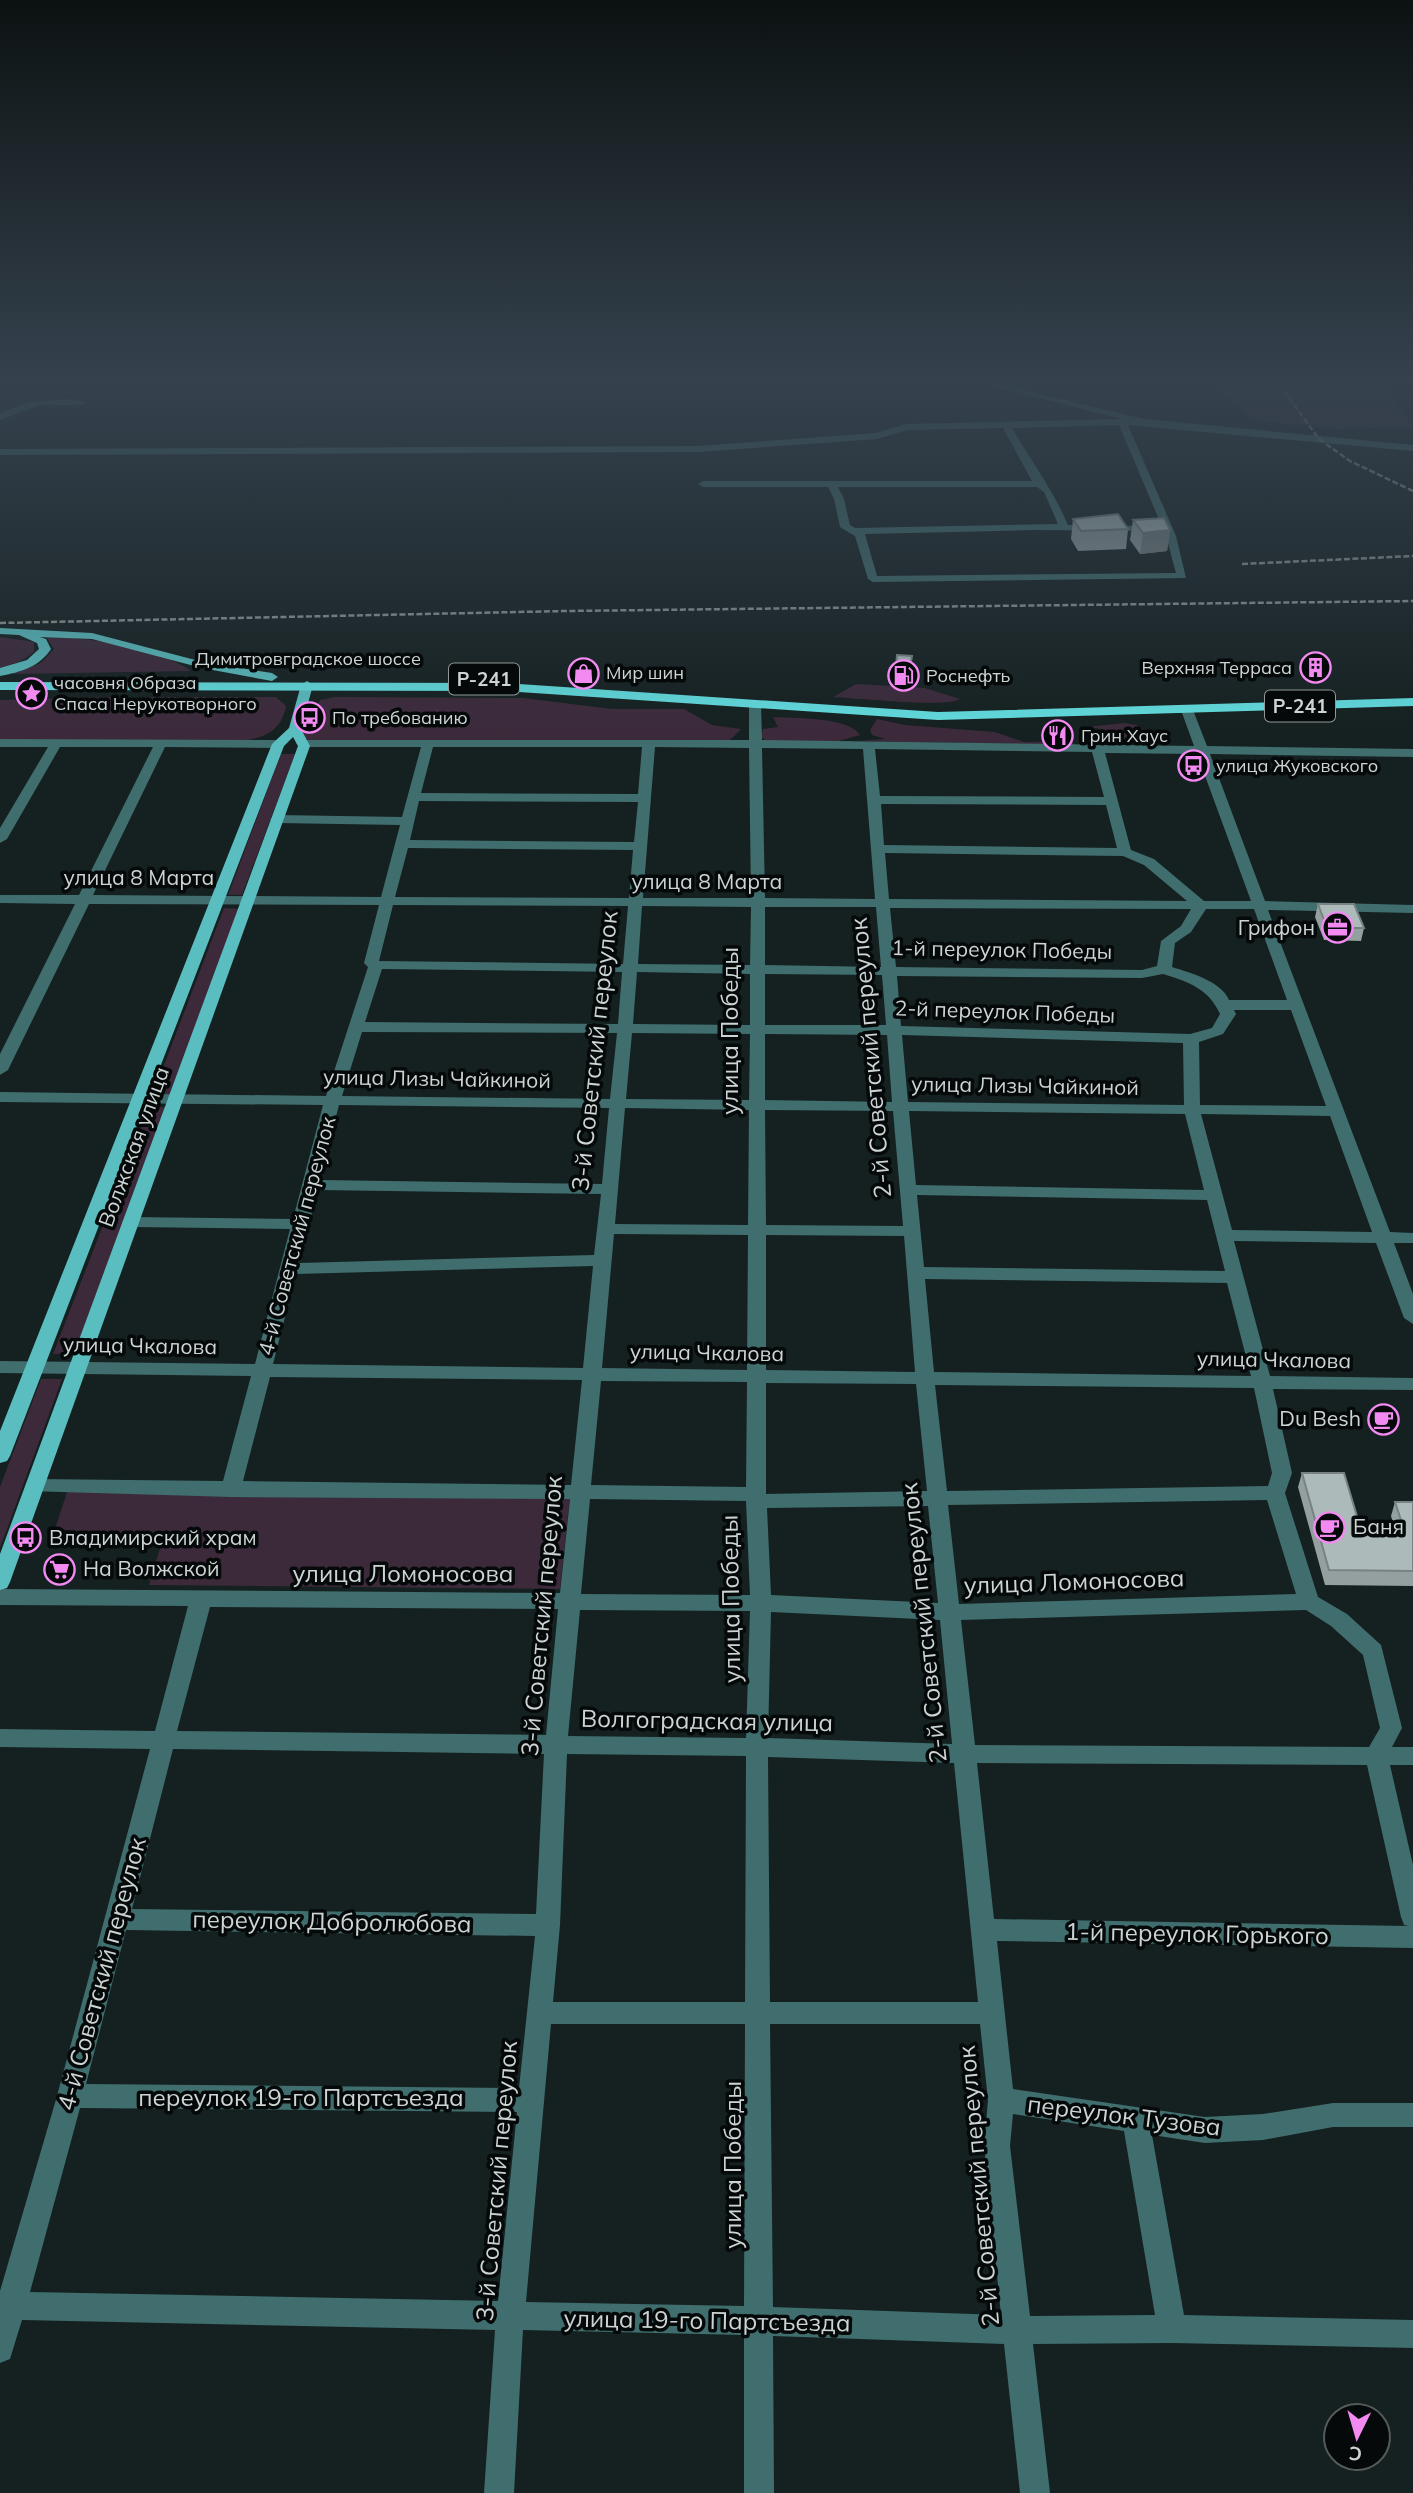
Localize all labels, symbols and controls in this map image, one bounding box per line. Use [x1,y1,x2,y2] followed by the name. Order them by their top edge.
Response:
[195,647,421,670] street label: Димитровградское шоссе
[1298,651,1332,685] building icon: Верхняя Терраса
[566,656,600,690] shop icon: Мир шин
[1141,656,1292,679] place label: Верхняя Терраса
[886,659,920,693] fuel station icon: Роснефть
[606,661,684,684] place label: Мир шин
[449,664,519,694] road number: Р-241
[926,664,1011,687] place label: Роснефть
[54,671,257,715] place label: часовня Образа Спаса Нерукотворного
[14,676,48,710] place icon: часовня Образа Спаса Нерукотворного
[1265,691,1335,722] road number: Р-241
[292,701,326,735] bus stop icon: По требованию
[332,706,468,729] place label: По требованию
[1041,719,1075,753] restaurant icon: Грин Хаус
[1081,724,1168,747] place label: Грин Хаус
[1176,749,1210,783] bus stop icon: улица Жуковского
[1216,754,1378,777] place label: улица Жуковского
[64,864,214,890] street label: улица 8 Марта
[632,868,782,894] street label: улица 8 Марта
[564,909,624,1192] street label: 3-й Советский переулок
[1321,911,1355,945] office icon: Грифон
[1238,914,1315,940] place label: Грифон
[843,917,897,1200] street label: 2-й Советский переулок
[892,934,1113,964] street label: 1-й переулок Победы
[714,947,744,1115] street label: улица Победы
[894,994,1116,1028] street label: 2-й переулок Победы
[92,1063,174,1230] street label: Волжская улица
[323,1063,551,1093] street label: улица Лизы Чайкиной
[911,1070,1139,1100] street label: улица Лизы Чайкиной
[252,1113,341,1358] street label: 4-й Советский переулок
[63,1331,217,1359] street label: улица Чкалова
[630,1338,784,1366] street label: улица Чкалова
[1197,1345,1351,1373] street label: улица Чкалова
[1367,1402,1401,1436] cafe icon: Du Besh
[1279,1405,1361,1431] place label: Du Besh
[514,1474,568,1757] street label: 3-й Советский переулок
[893,1482,953,1765] street label: 2-й Советский переулок
[1313,1510,1347,1544] cafe icon: Баня
[1353,1513,1404,1539] place label: Баня
[714,1515,746,1683] street label: улица Победы
[9,1521,43,1555] bus stop icon: Владимирский храм
[49,1524,257,1550] place label: Владимирский храм
[43,1552,77,1586] supermarket icon: На Волжской
[83,1555,220,1581] place label: На Волжской
[293,1558,513,1588] street label: улица Ломоносова
[963,1562,1185,1600] street label: улица Ломоносова
[581,1703,833,1737] street label: Волгоградская улица
[50,1834,152,2113] street label: 4-й Советский переулок
[192,1904,472,1938] street label: переулок Добролюбова
[1065,1916,1329,1950] street label: 1-й переулок Горького
[469,2039,523,2322] street label: 3-й Советский переулок
[951,2045,1005,2328] street label: 2-й Советский переулок
[717,2081,747,2249] street label: улица Победы
[138,2082,464,2112] street label: переулок 19-го Партсъезда
[1026,2088,1223,2142] street label: переулок Тузова
[563,2302,851,2338] street label: улица 19-го Партсъезда
[1322,2402,1392,2472] north arrow
[1348,2441,1363,2466] text: С

